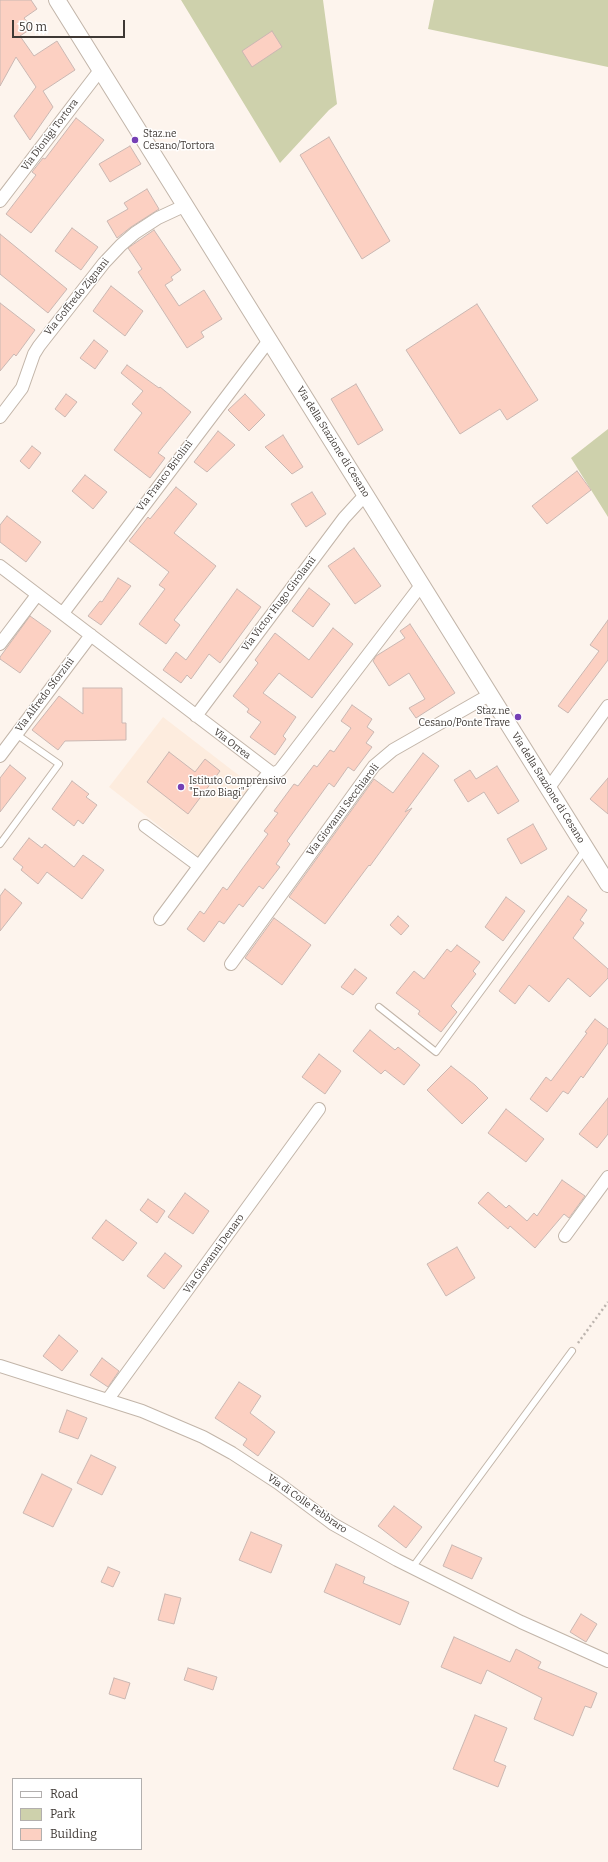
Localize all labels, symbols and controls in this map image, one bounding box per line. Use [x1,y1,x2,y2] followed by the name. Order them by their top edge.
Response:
[14,12,127,38] scale bar
[19,20,47,34] text: 50 m
[19,97,81,173] street label: Via Dionigi Tortora
[143,128,214,152] place label: Staz.ne Cesano/Tortora
[130,135,140,145] marker: Staz.ne Cesano/Tortora
[42,256,112,338] street label: Via Goffredo Zignani
[294,384,372,500] street label: Via della Stazione di Cesano
[135,438,195,514] street label: Via Franco Briolini
[240,554,318,654] street label: Via Victor Hugo Girolami
[13,655,77,735] street label: Via Alfredo Sforzini
[419,705,510,728] place label: Staz.ne Cesano/Ponte Trave
[513,712,523,722] marker: Staz.ne Cesano/Ponte Trave
[211,726,253,762] street label: Via Orrea
[509,730,587,846] street label: Via della Stazione di Cesano
[304,761,382,859] street label: Via Giovanni Secchiaroli
[189,775,287,798] place label: Istituto Comprensivo "Enzo Biagi"
[176,782,186,792] marker: Istituto Comprensivo "Enzo Biagi"
[181,1212,247,1296] street label: Via Giovanni Denaro
[265,1472,349,1536] street label: Via di Colle Febbraro
[12,1778,142,1850] legend
[50,1787,78,1801] text: Road
[50,1807,75,1821] text: Park
[50,1827,97,1841] text: Building

